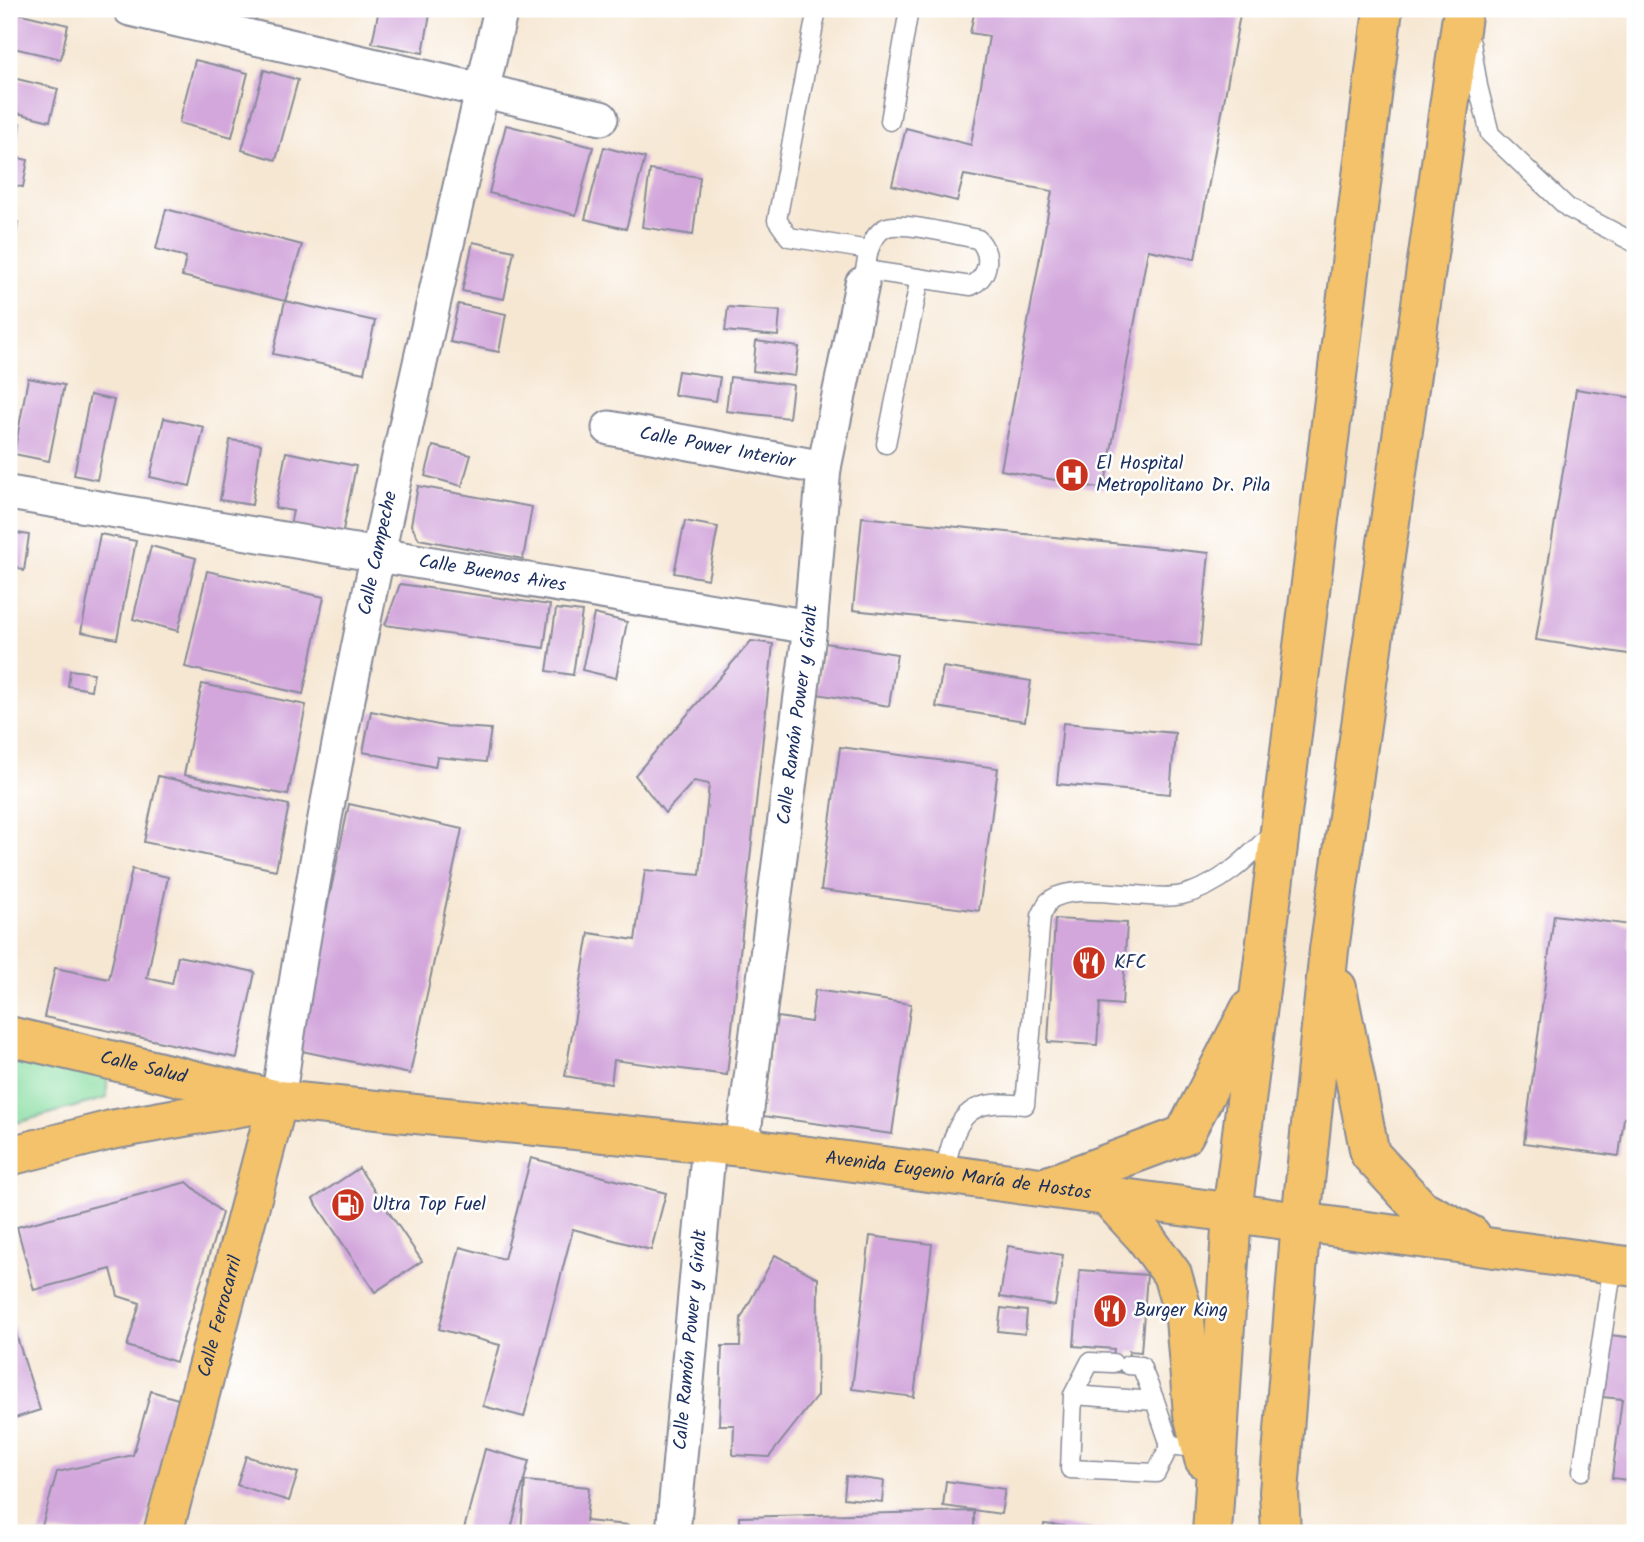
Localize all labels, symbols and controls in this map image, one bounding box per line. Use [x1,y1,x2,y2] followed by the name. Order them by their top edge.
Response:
[637,419,799,478] street label: Calle Power Interior
[1096,449,1270,501] place label: El Hospital Metropolitano Dr. Pila
[1053,456,1091,494] hospital icon: El Hospital Metropolitano Dr. Pila
[350,488,406,618] street label: Calle Campeche
[416,547,568,601] street label: Calle Buenos Aires
[769,603,827,826] street label: Calle Ramón Power y Giralt
[1070,944,1108,982] restaurant icon: KFC
[1114,948,1147,978] place label: KFC
[97,1043,190,1093] street label: Calle Salud
[823,1143,1093,1209] street label: Avenida Eugenio María de Hostos
[329,1186,367,1224] fuel station icon: Ultra Top Fuel
[372,1190,486,1220] place label: Ultra Top Fuel
[666,1228,716,1451] street label: Calle Ramón Power y Giralt
[190,1252,251,1381] street label: Calle Ferrocarril
[1091,1292,1129,1330] restaurant icon: Burger King
[1134,1296,1228,1326] place label: Burger King

